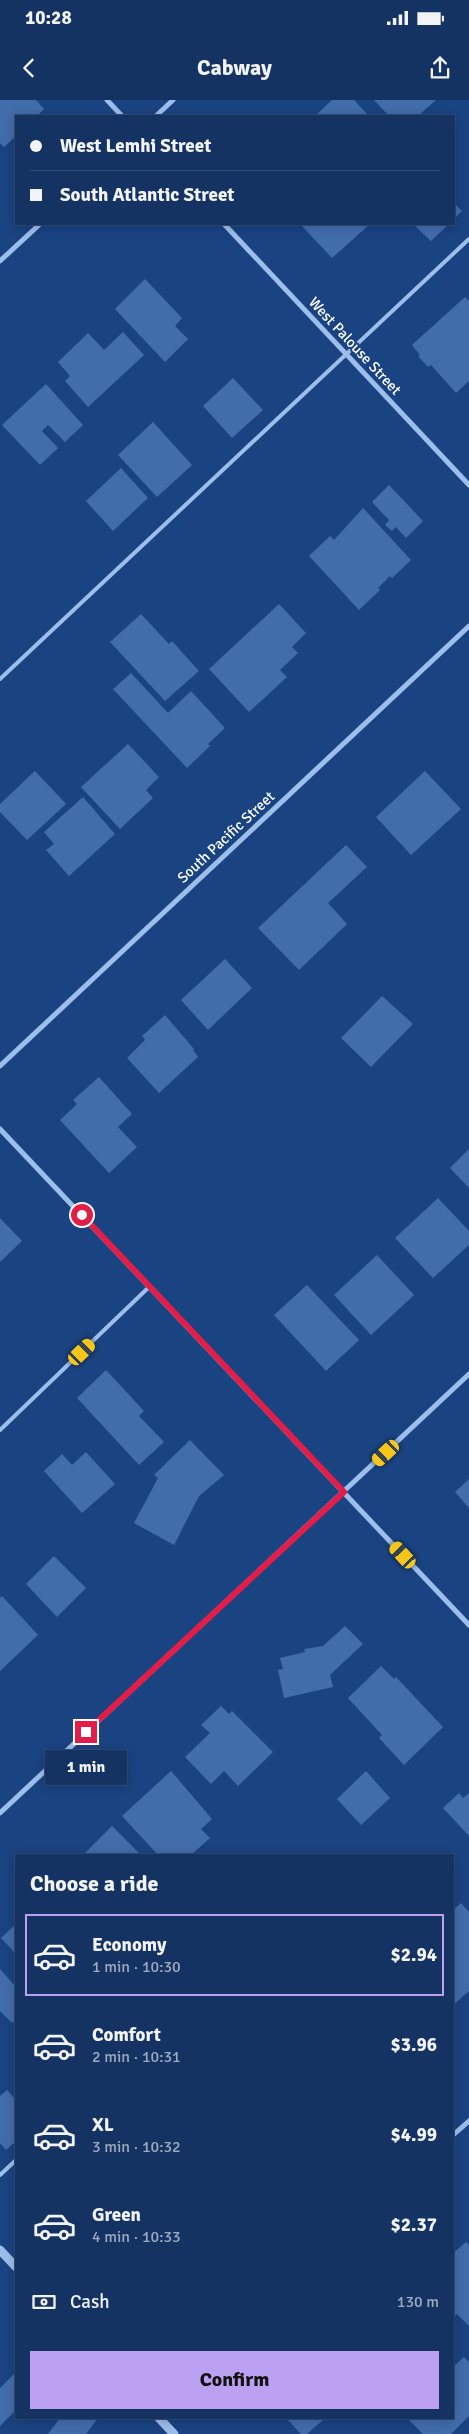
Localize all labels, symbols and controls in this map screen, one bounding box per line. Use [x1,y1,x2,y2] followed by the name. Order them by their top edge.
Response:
[25,6,72,30] text: 10:28
[15,54,43,82] icon: back
[197,54,272,81] text: Cabway
[426,54,454,82] icon: share
[60,134,211,158] text: West Lemhi Street
[60,183,234,207] text: South Atlantic Street
[305,293,405,399] street label: West Palouse Street
[174,787,278,887] street label: South Pacific Street
[71,1204,93,1226] route start
[65,1336,98,1368] car
[369,1437,402,1469] car
[387,1539,418,1571] car
[75,1721,97,1743] route end
[45,1750,127,1784] callout: 1 min
[67,1757,105,1777] text: 1 min
[30,1870,158,1897] text: Choose a ride
[32,1933,77,1978] icon: car
[92,1933,166,1957] text: Economy
[391,1943,437,1967] text: $2.94
[92,1957,181,1977] text: 1 min · 10:30
[32,2023,77,2068] icon: car
[92,2023,161,2047] text: Comfort
[391,2033,437,2057] text: $3.96
[92,2047,181,2067] text: 2 min · 10:31
[32,2113,77,2158] icon: car
[92,2113,114,2137] text: XL
[391,2123,437,2147] text: $4.99
[92,2137,181,2157] text: 3 min · 10:32
[32,2203,77,2248] icon: car
[92,2203,141,2227] text: Green
[391,2213,437,2237] text: $2.37
[92,2227,181,2247] text: 4 min · 10:33
[30,2288,58,2316] icon: cash
[70,2290,110,2314] text: Cash
[397,2292,439,2312] text: 130 m
[30,2351,439,2409] button: Confirm

